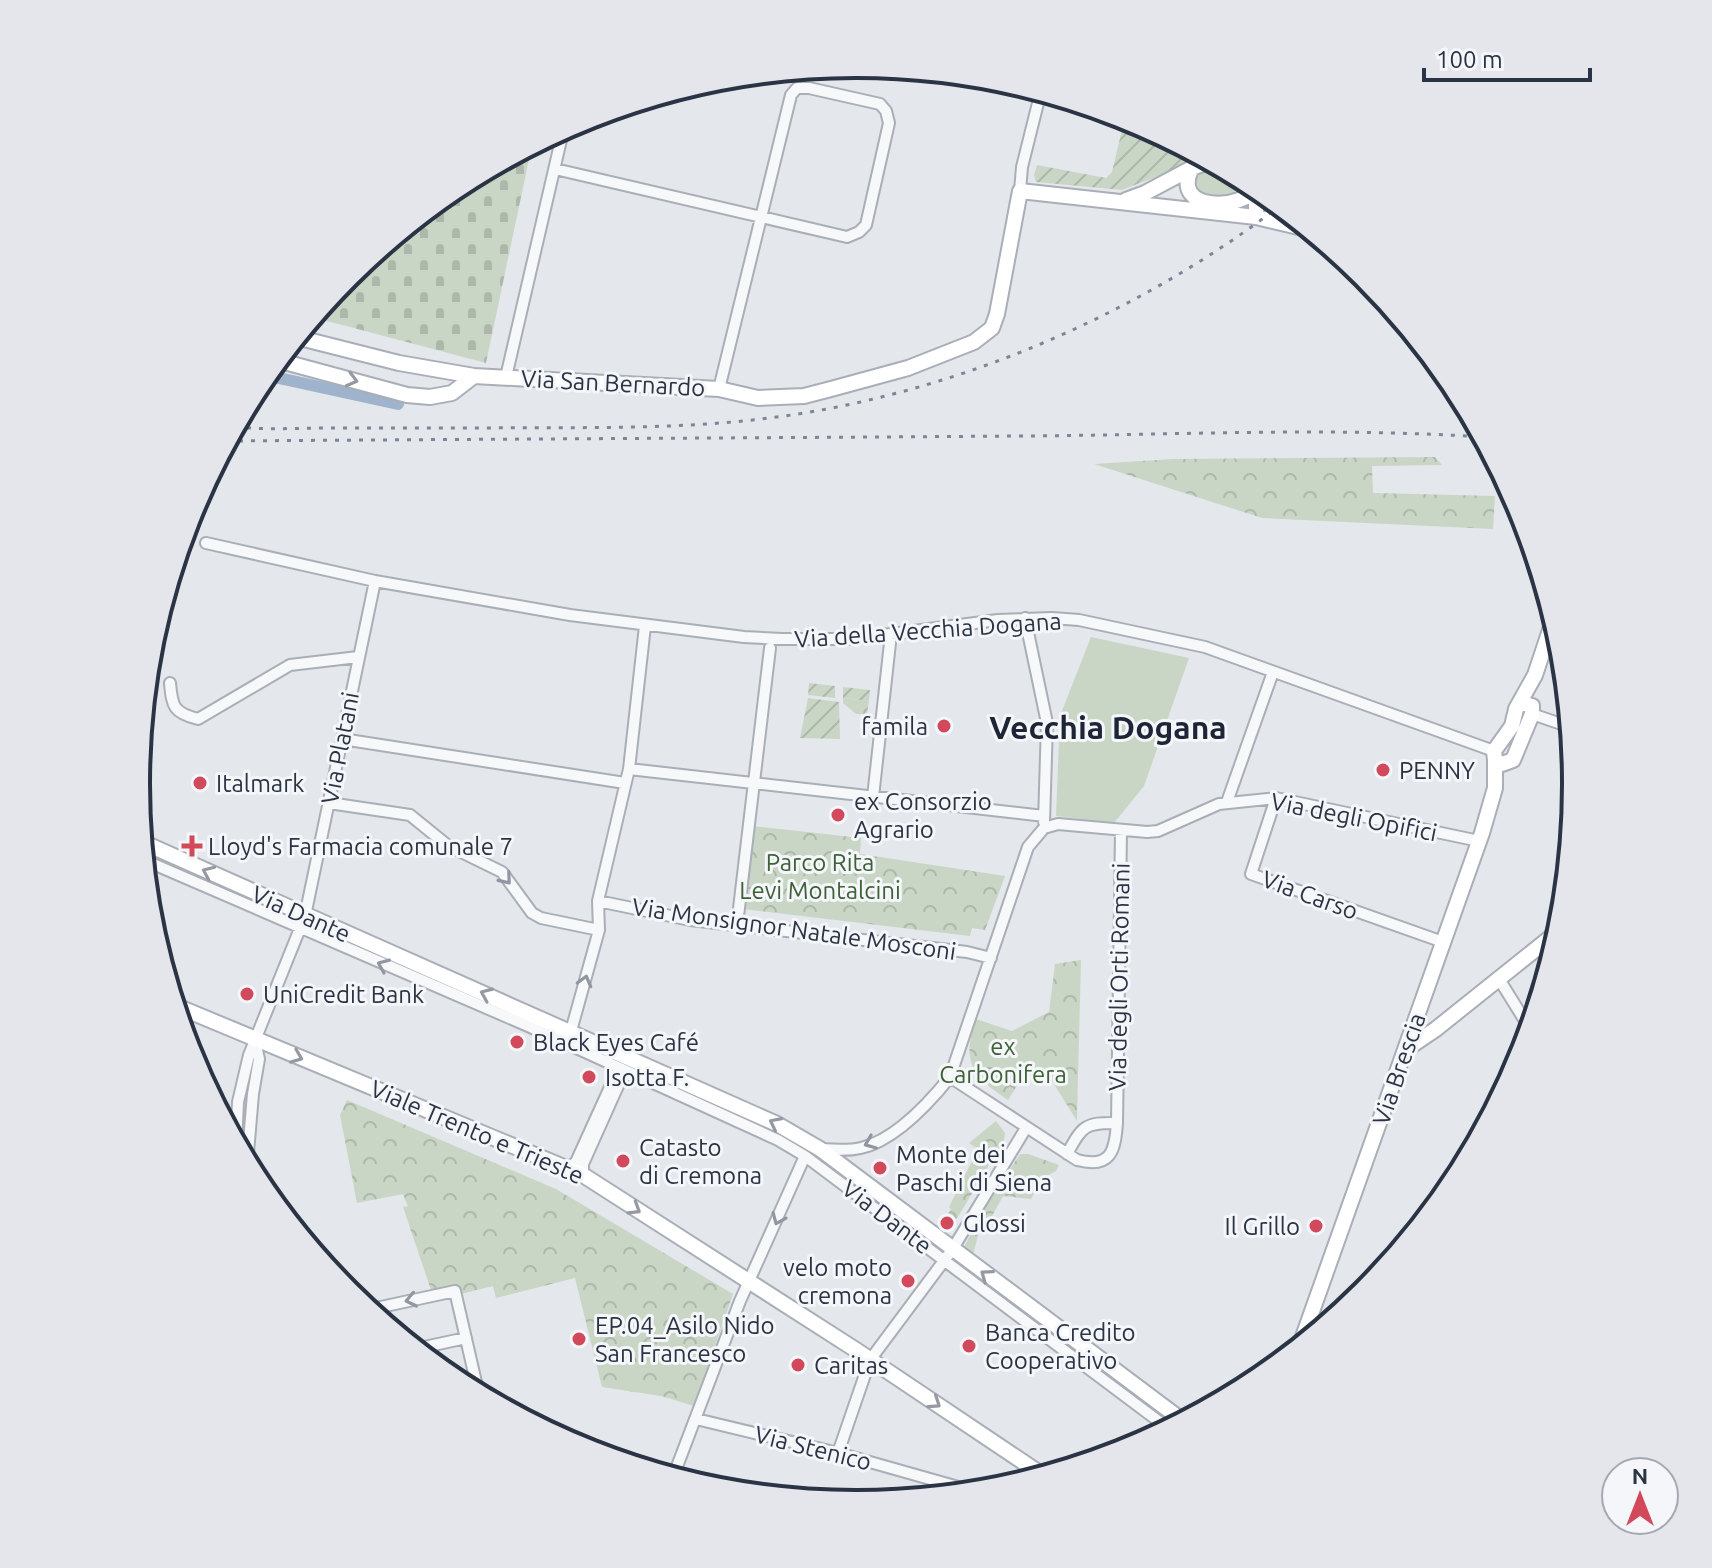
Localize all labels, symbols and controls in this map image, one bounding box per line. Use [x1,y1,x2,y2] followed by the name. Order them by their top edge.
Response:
[1424,32,1590,82] scale bar
[1436,46,1503,73] text: 100 m
[520,365,706,401] street label: Via San Bernardo
[345,371,359,388] one-way arrow
[793,607,1063,653] street label: Via della Vecchia Dogana
[316,689,364,807] street label: Via Platani
[989,709,1227,745] district label: Vecchia Dogana
[861,713,928,740] place label: famila
[935,717,953,735] marker: famila
[1399,757,1475,784] place label: PENNY
[1374,761,1392,779] marker: PENNY
[216,770,304,797] place label: Italmark
[191,774,209,792] marker: Italmark
[854,788,992,843] place label: ex Consorzio Agrario
[1269,788,1439,846] street label: Via degli Opifici
[829,806,847,824] marker: ex Consorzio Agrario
[208,833,513,860] place label: Lloyd's Farmacia comunale 7
[183,837,201,855] marker: Lloyd's Farmacia comunale 7
[739,849,901,904] park label: Parco Rita Levi Montalcini
[1104,863,1134,1091] street label: Via degli Orti Romani
[1258,865,1362,925] street label: Via Carso
[202,866,217,882] one-way arrow
[496,870,511,885] one-way arrow
[247,880,355,948] street label: Via Dante
[630,893,958,965] street label: Via Monsignor Natale Mosconi
[377,958,391,974] one-way arrow
[575,974,592,988] one-way arrow
[263,981,424,1008] place label: UniCredit Bank
[238,985,256,1003] marker: UniCredit Bank
[480,988,494,1004] one-way arrow
[1367,1009,1431,1129] street label: Via Brescia
[533,1029,699,1056] place label: Black Eyes Café
[508,1033,526,1051] marker: Black Eyes Café
[939,1033,1067,1088] park label: ex Carbonifera
[290,1047,304,1064] one-way arrow
[605,1064,689,1091] place label: Isotta F.
[580,1068,598,1086] marker: Isotta F.
[366,1075,588,1189] street label: Viale Trento e Trieste
[768,1118,783,1133] one-way arrow
[639,1134,762,1189] place label: Catasto di Cremona
[864,1134,878,1150] one-way arrow
[896,1141,1052,1196] place label: Monte dei Paschi di Siena
[614,1152,632,1170] marker: Catasto di Cremona
[871,1159,889,1177] marker: Monte dei Paschi di Siena
[837,1175,937,1259] street label: Via Dante
[626,1199,641,1214] one-way arrow
[771,1210,787,1225] one-way arrow
[963,1210,1026,1237] place label: Glossi
[1225,1213,1300,1240] place label: Il Grillo
[938,1214,956,1232] marker: Glossi
[1307,1217,1325,1235] marker: Il Grillo
[783,1254,892,1309] place label: velo moto cremona
[980,1270,995,1285] one-way arrow
[899,1272,917,1290] marker: velo moto cremona
[405,1291,418,1308] one-way arrow
[595,1312,775,1367] place label: EP.04_Asilo Nido San Francesco
[985,1319,1136,1374] place label: Banca Credito Cooperativo
[570,1330,588,1348] marker: EP.04_Asilo Nido San Francesco
[960,1337,978,1355] marker: Banca Credito Cooperativo
[814,1352,888,1379] place label: Caritas
[789,1356,807,1374] marker: Caritas
[926,1394,941,1409] one-way arrow
[752,1420,874,1476] street label: Via Stenico
[1600,1456,1680,1536] north arrow
[1632,1463,1648,1488] text: N

